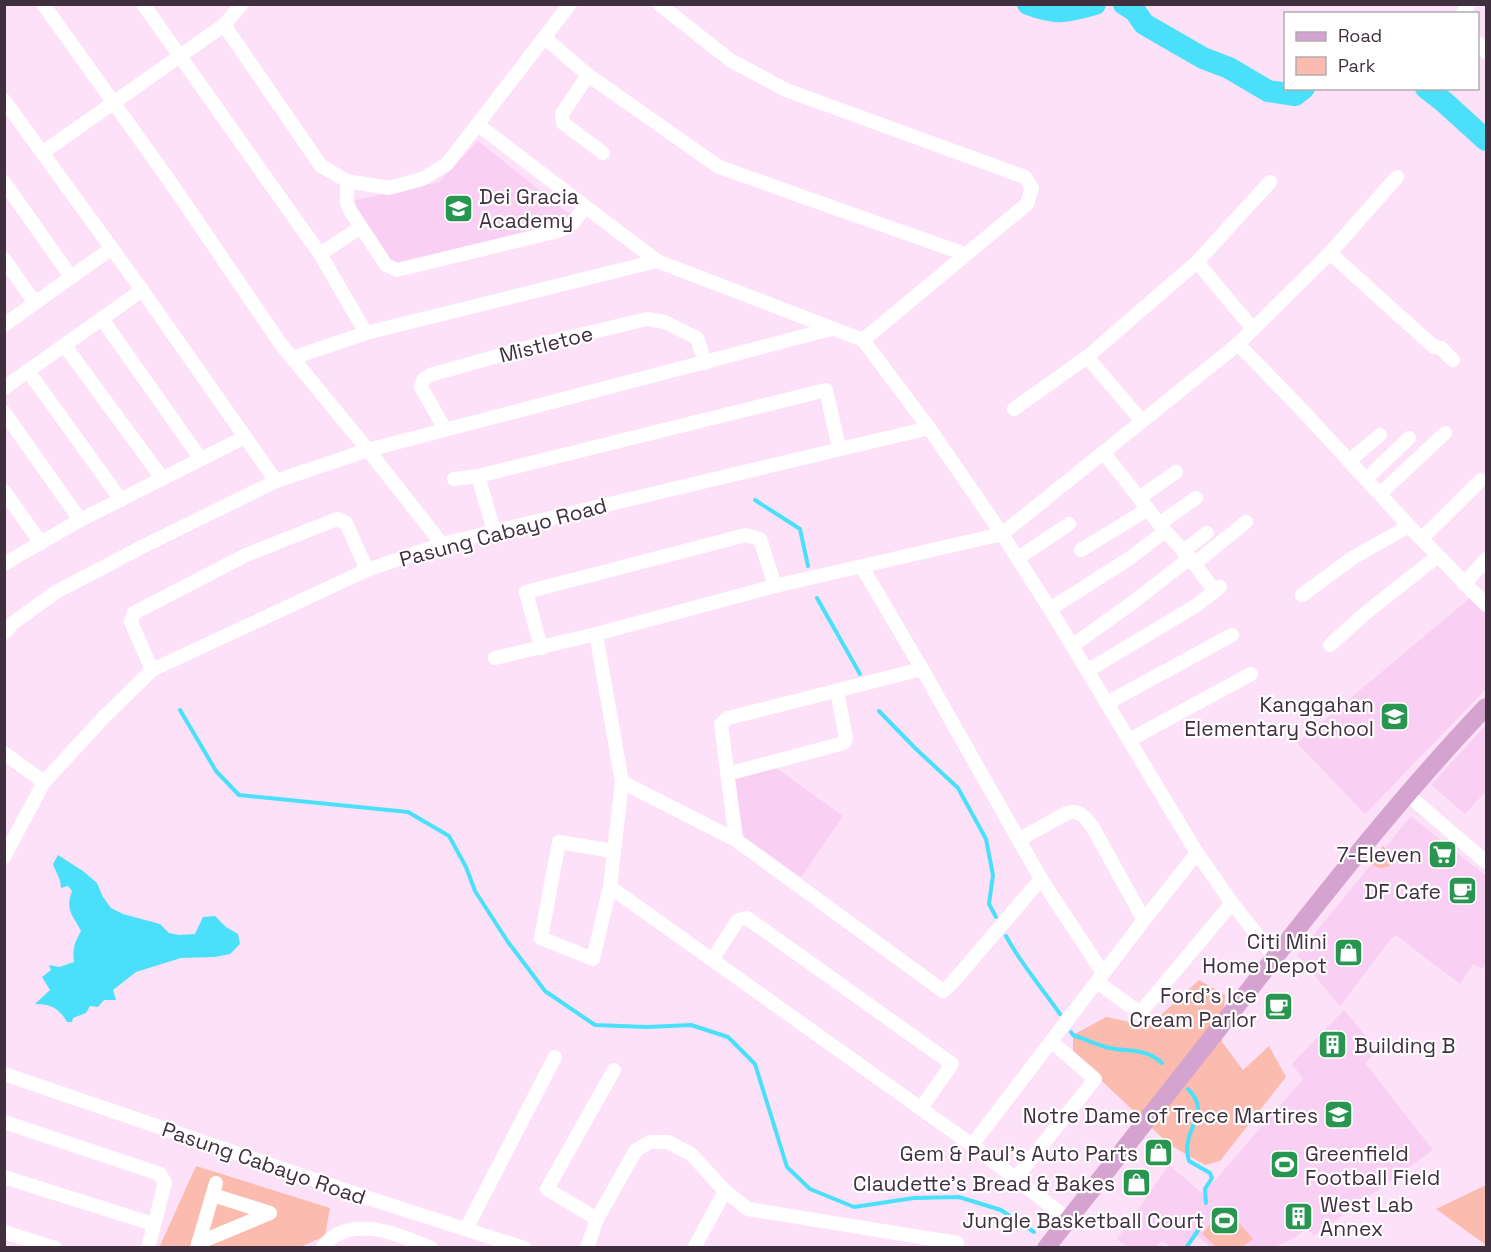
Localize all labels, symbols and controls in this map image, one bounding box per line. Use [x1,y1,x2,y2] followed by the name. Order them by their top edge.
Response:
[1284,12,1479,90] legend
[1338,24,1382,47] text: Road
[1338,54,1376,77] text: Park
[479,183,579,234] place label: Dei Gracia Academy
[442,192,474,224] school or university icon: Dei Gracia Academy
[496,319,596,369] street label: Mistletoe
[396,491,610,573] street label: Pasung Cabayo Road
[1184,691,1374,742] place label: Kanggahan Elementary School
[1379,700,1411,732] school or university icon: Kanggahan Elementary School
[1427,838,1459,870] supermarket icon: 7-Eleven
[1337,841,1422,868] place label: 7-Eleven
[1446,875,1478,907] cafe icon: DF Cafe
[1364,878,1441,905] place label: DF Cafe
[1202,928,1327,979] place label: Citi Mini Home Depot
[1332,937,1364,969] shop icon: Citi Mini Home Depot
[1130,982,1257,1033] place label: Ford's Ice Cream Parlor
[1262,991,1294,1023] cafe icon: Ford's Ice Cream Parlor
[1317,1029,1349,1061] building icon: Building B
[1354,1032,1455,1059] place label: Building B
[1323,1099,1355,1131] school or university icon: Notre Dame of Trece Martires
[1023,1102,1318,1129] place label: Notre Dame of Trece Martires
[159,1115,369,1211] street label: Pasung Cabayo Road
[1143,1137,1175,1169] shop icon: Gem & Paul's Auto Parts
[900,1140,1138,1167] place label: Gem & Paul's Auto Parts
[1305,1140,1440,1191] place label: Greenfield Football Field
[1268,1149,1300,1181] sports icon: Greenfield Football Field
[1120,1167,1152,1199] shop icon: Claudette's Bread & Bakes
[853,1170,1115,1197] place label: Claudette's Bread & Bakes
[1320,1191,1413,1242] place label: West Lab Annex
[1283,1200,1315,1232] building icon: West Lab Annex
[1209,1204,1241,1236] sports icon: Jungle Basketball Court
[962,1207,1204,1234] place label: Jungle Basketball Court

